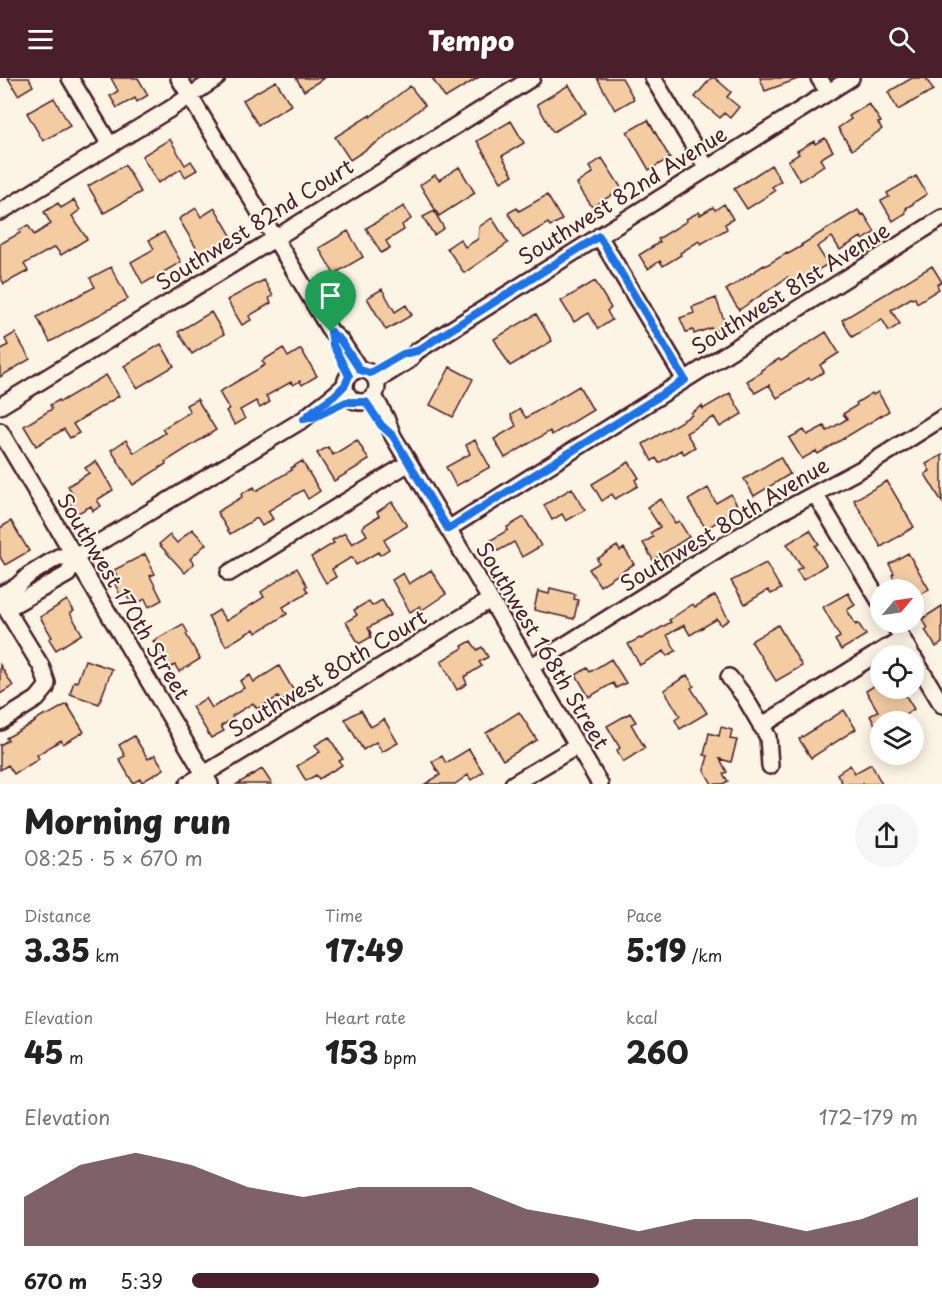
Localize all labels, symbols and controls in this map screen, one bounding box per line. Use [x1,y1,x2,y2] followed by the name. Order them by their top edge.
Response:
[428,19,514,60] text: Tempo
[24,23,57,56] icon: menu
[885,23,918,56] icon: search
[511,117,733,272] street label: Southwest 82nd Avenue
[149,149,359,297] street label: Southwest 82nd Court
[685,213,895,361] street label: Southwest 81st Avenue
[305,270,356,332] pin
[314,279,347,312] icon: arrive
[613,448,834,598] street label: Southwest 80th Avenue
[50,487,199,705] street label: Southwest 170th Street
[469,535,618,754] street label: Southwest 168th Street
[870,579,924,633] north arrow
[870,579,924,765] map controls
[222,600,432,744] street label: Southwest 80th Court
[870,645,924,699] button: locate
[870,711,924,765] button: layers
[24,795,231,845] text: Morning run
[855,804,918,867] button: share
[24,843,203,873] text: 08:25 · 5 × 670 m
[24,903,91,927] text: Distance
[325,903,363,927] text: Time
[626,903,662,927] text: Pace
[24,927,90,972] text: 3.35
[325,927,404,972] text: 17:49
[626,927,687,972] text: 5:19
[90,943,119,967] text: km
[687,943,722,967] text: /km
[24,1005,93,1029] text: Elevation
[325,1005,406,1029] text: Heart rate
[626,1005,658,1029] text: kcal
[24,1029,64,1074] text: 45
[325,1029,379,1074] text: 153
[626,1029,689,1074] text: 260
[64,1045,84,1069] text: m
[379,1045,417,1069] text: bpm
[24,1102,110,1132] text: Elevation
[819,1102,918,1132] text: 172–179 m
[24,1266,87,1296] text: 670 m
[120,1266,163,1296] text: 5:39

